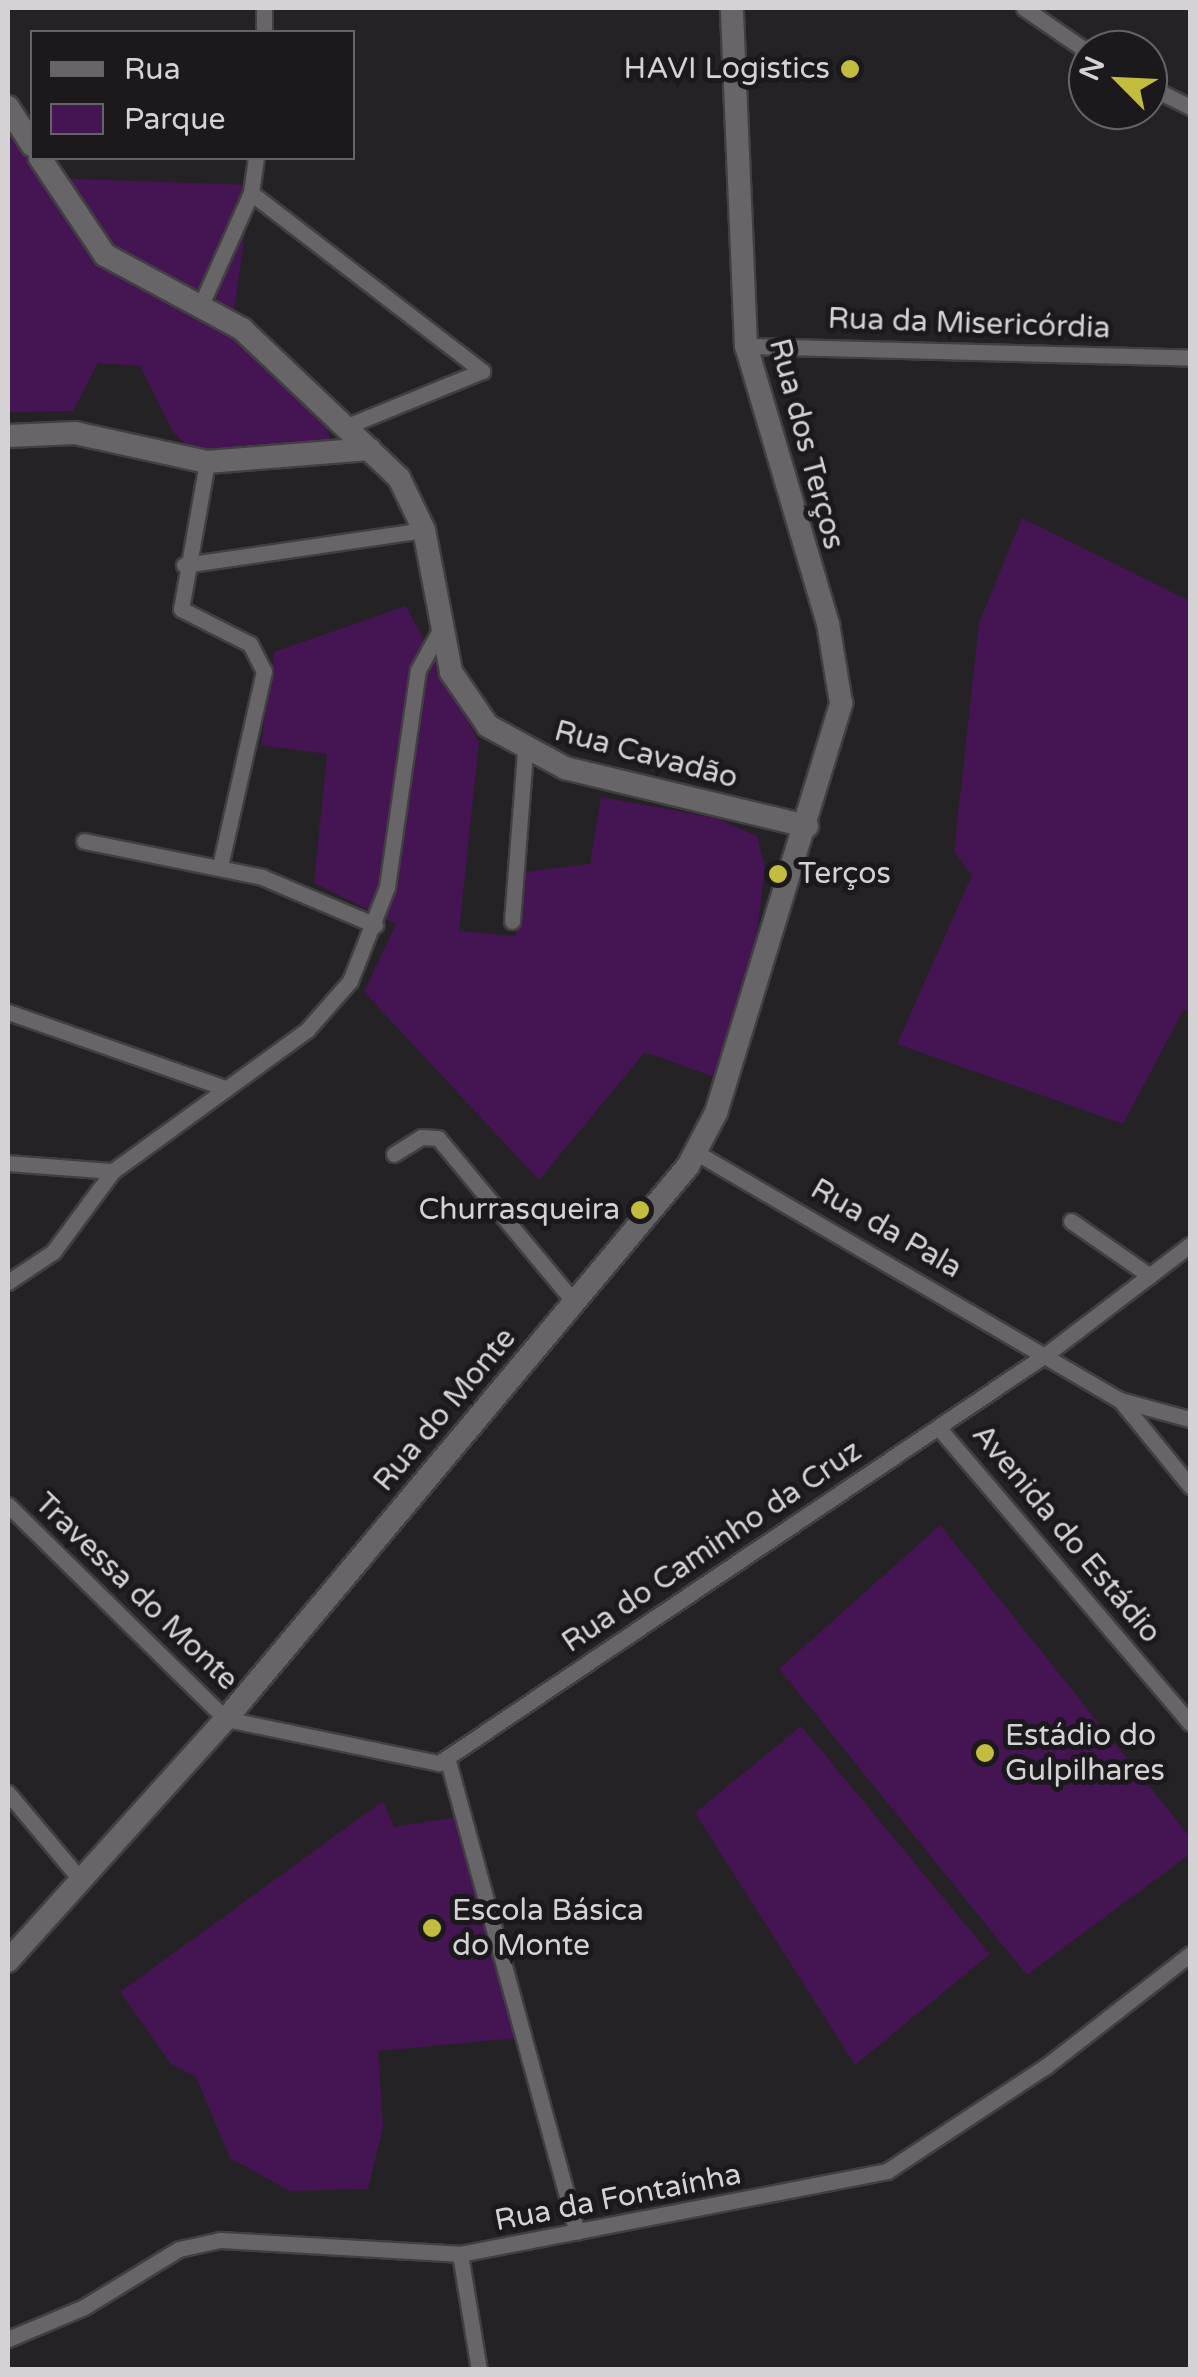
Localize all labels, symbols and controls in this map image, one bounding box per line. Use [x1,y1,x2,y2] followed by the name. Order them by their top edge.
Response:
[30,30,355,160] legend
[1068,30,1168,130] north arrow
[124,51,181,88] text: Rua
[624,51,830,87] place label: HAVI Logistics
[1072,51,1113,86] text: N
[839,58,861,80] marker: HAVI Logistics
[124,101,225,138] text: Parque
[827,301,1111,347] street label: Rua da Misericórdia
[761,335,851,553] street label: Rua dos Terços
[550,713,742,797] street label: Rua Cavadão
[798,856,891,892] place label: Terços
[767,863,789,885] marker: Terços
[804,1171,968,1287] street label: Rua da Pala
[418,1192,620,1228] place label: Churrasqueira
[629,1199,651,1221] marker: Churrasqueira
[366,1321,524,1499] street label: Rua do Monte
[964,1417,1168,1651] street label: Avenida do Estádio
[555,1433,869,1661] street label: Rua do Caminho da Cruz
[27,1486,245,1698] street label: Travessa do Monte
[1005,1718,1165,1788] place label: Estádio do Gulpilhares
[974,1742,996,1764] marker: Estádio do Gulpilhares
[452,1893,644,1964] place label: Escola Básica do Monte
[421,1917,443,1939] marker: Escola Básica do Monte
[492,2156,744,2240] street label: Rua da Fontaínha

